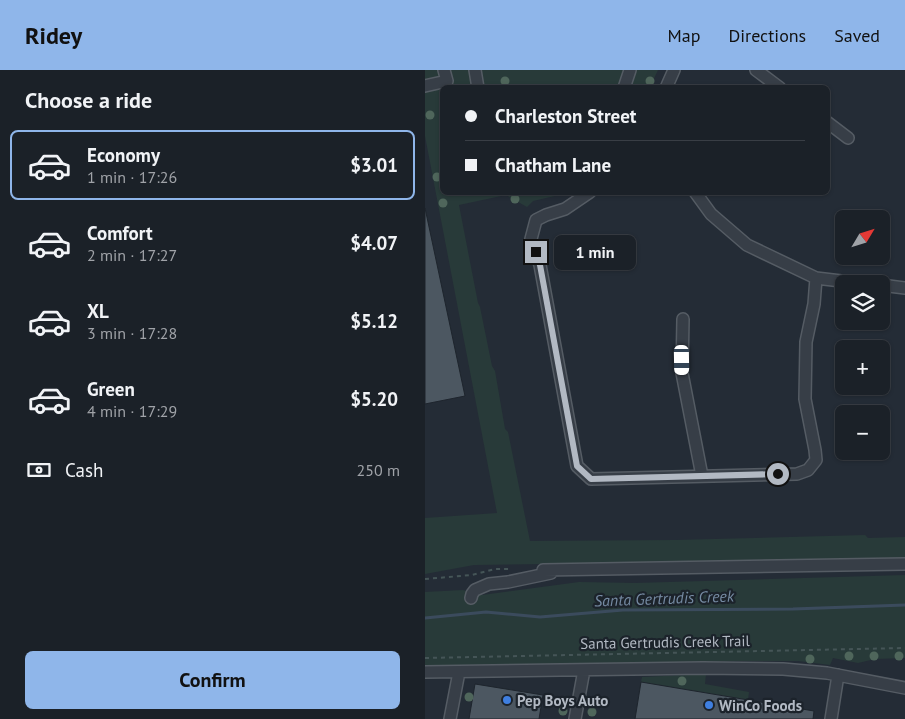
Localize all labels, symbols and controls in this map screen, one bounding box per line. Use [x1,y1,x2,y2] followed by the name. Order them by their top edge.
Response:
[25,20,82,51] text: Ridey
[668,24,700,47] text: Map
[728,24,806,47] text: Directions
[834,24,880,47] text: Saved
[25,86,152,114] text: Choose a ride
[495,104,636,128] text: Charleston Street
[27,143,72,188] icon: car
[87,143,160,167] text: Economy
[350,153,398,177] text: $3.01
[495,153,611,177] text: Chatham Lane
[87,167,177,187] text: 1 min · 17:26
[835,210,890,265] north arrow
[835,210,890,460] map controls
[27,221,72,266] icon: car
[87,221,153,245] text: Comfort
[350,231,398,255] text: $4.07
[553,234,636,270] callout: 1 min
[525,241,547,263] route end
[575,242,615,262] text: 1 min
[87,245,177,265] text: 2 min · 17:27
[835,275,890,330] button: layers
[27,299,72,344] icon: car
[87,299,109,323] text: XL
[350,309,398,333] text: $5.12
[87,323,177,343] text: 3 min · 17:28
[835,340,890,395] button: +
[674,345,689,375] car
[27,377,72,422] icon: car
[87,377,135,401] text: Green
[350,387,398,411] text: $5.20
[87,401,177,421] text: 4 min · 17:29
[835,405,890,460] button: −
[25,456,53,484] icon: cash
[65,458,103,482] text: Cash
[357,460,400,480] text: 250 m
[767,463,789,485] route start
[594,586,735,610] water label: Santa Gertrudis Creek
[580,631,751,653] street label: Santa Gertrudis Creek Trail
[25,651,400,709] button: Confirm
[517,691,608,710] place label: Pep Boys Auto
[501,694,513,706] marker: Pep Boys Auto
[719,696,802,715] place label: WinCo Foods
[703,699,715,711] marker: WinCo Foods

